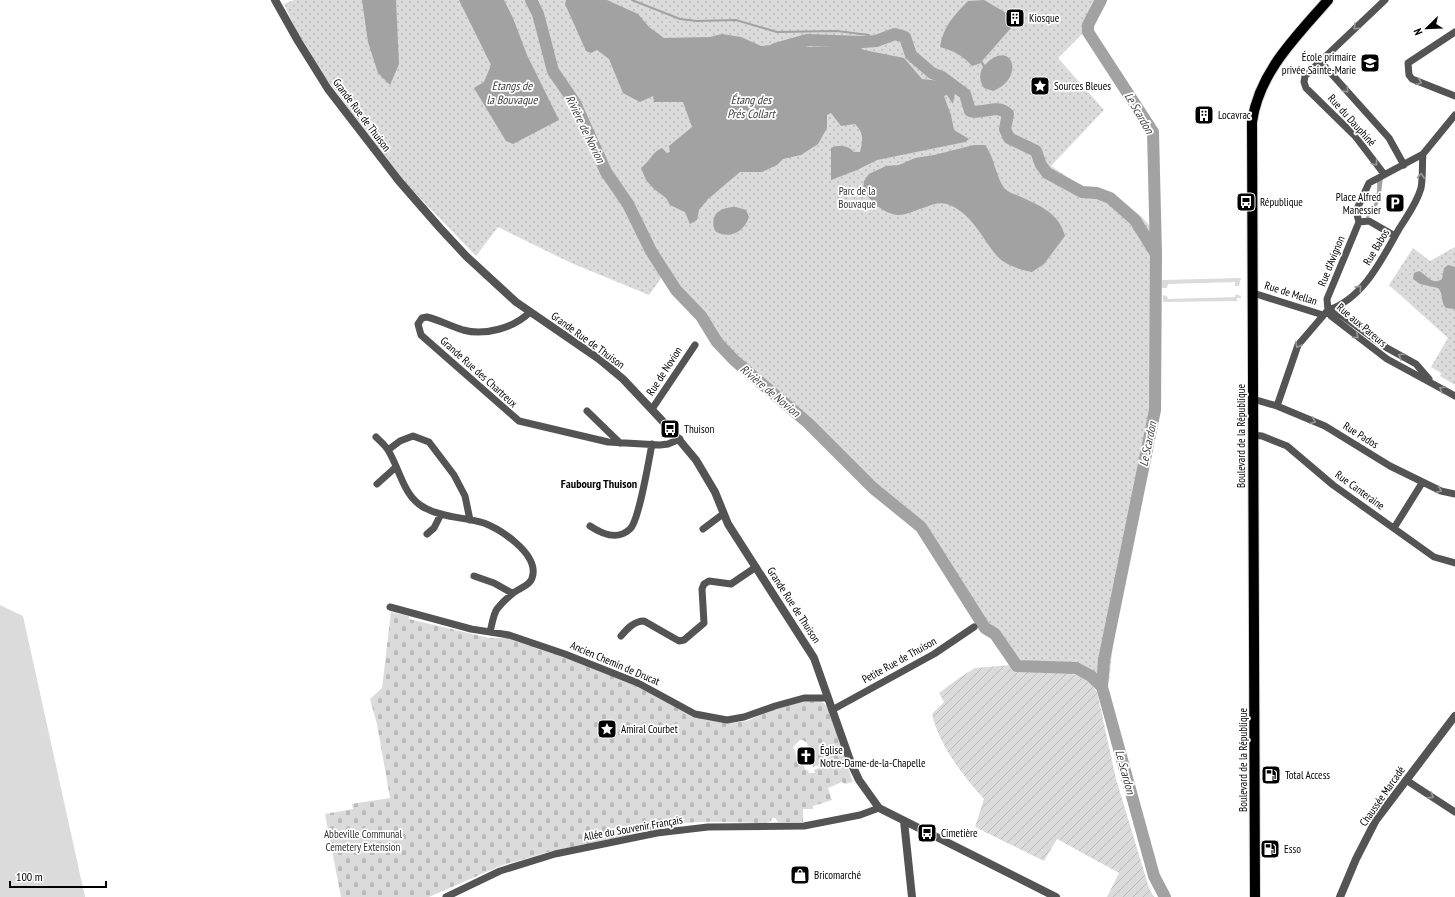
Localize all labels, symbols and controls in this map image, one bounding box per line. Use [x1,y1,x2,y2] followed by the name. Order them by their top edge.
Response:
[1004,7,1026,29] building icon: Kiosque
[1407,8,1447,48] north arrow
[1029,11,1060,25] place label: Kiosque
[1353,22,1361,30] one-way arrow
[1410,26,1425,37] text: N
[1282,50,1356,77] place label: École primaire privée Sainte-Marie
[1359,52,1381,74] school or university icon: École primaire privée Sainte-Marie
[1029,75,1051,97] place icon: Sources Bleues
[330,76,394,154] street label: Grande Rue de Thuison
[1416,77,1423,85] one-way arrow
[487,78,539,107] water label: Etangs de la Bouvaque
[1054,79,1111,93] place label: Sources Bleues
[1342,85,1349,93] one-way arrow
[1122,89,1158,137] water label: Le Scardon
[1325,91,1379,149] street label: Rue du Dauphiné
[727,92,776,121] water label: Étang des Prés Collart
[563,93,609,166] water label: Rivière de Novion
[1193,104,1215,126] building icon: Locavrac
[1218,108,1251,122] place label: Locavrac
[1371,159,1378,166] one-way arrow
[1417,173,1426,179] one-way arrow
[838,184,876,211] park label: Parc de la Bouvaque
[1336,190,1381,217] place label: Place Alfred Manessier
[1235,191,1257,213] bus stop icon: République
[1384,192,1406,214] parking icon: Place Alfred Manessier
[1260,195,1303,209] place label: République
[1360,226,1392,268] street label: Rue Babos
[1315,234,1348,288] street label: Rue d'Avignon
[1263,278,1319,308] street label: Rue de Mellan
[1355,286,1362,293] one-way arrow
[1334,300,1390,350] street label: Rue aux Pareurs
[548,309,628,372] street label: Grande Rue de Thuison
[1351,331,1359,338] one-way arrow
[438,334,521,411] street label: Grande Rue des Chartreux
[1295,341,1303,348] one-way arrow
[643,344,685,398] street label: Rue de Novion
[1398,353,1406,360] one-way arrow
[737,361,804,420] water label: Rivière de Novion
[1234,384,1248,488] street label: Boulevard de la République
[1439,387,1446,394] one-way arrow
[1309,416,1316,424] one-way arrow
[659,418,681,440] bus stop icon: Thuison
[1341,419,1382,451] street label: Rue Pados
[1135,420,1160,468] water label: Le Scardon
[684,422,714,436] place label: Thuison
[1333,467,1388,513] street label: Rue Canteraine
[561,476,637,491] district label: Faubourg Thuison
[1435,485,1442,493] one-way arrow
[764,564,824,646] street label: Grande Rue de Thuison
[859,634,939,686] street label: Petite Rue de Thuison
[568,638,662,688] street label: Ancien Chemin de Drucat
[1236,708,1250,812] street label: Boulevard de la République
[596,718,618,740] place icon: Amiral Courbet
[621,722,678,736] place label: Amiral Courbet
[820,743,926,770] place label: Église Notre-Dame-de-la-Chapelle
[795,745,817,767] church icon: Église Notre-Dame-de-la-Chapelle
[1112,748,1139,796] water label: Le Scardon
[1356,763,1408,829] street label: Chaussée Marcadé
[1260,764,1282,786] fuel station icon: Total Access
[1285,768,1330,782] place label: Total Access
[1426,791,1433,798] one-way arrow
[582,812,684,844] street label: Allée du Souvenir Français
[916,822,938,844] bus stop icon: Cimetière
[941,826,978,840] place label: Cimetière
[324,827,402,854] park label: Abbeville Communal Cemetery Extension
[1259,838,1281,860] fuel station icon: Esso
[1284,842,1301,856] place label: Esso
[10,863,106,889] scale bar
[789,864,811,886] shop icon: Bricomarché
[814,868,861,882] place label: Bricomarché
[16,869,43,884] text: 100 m

